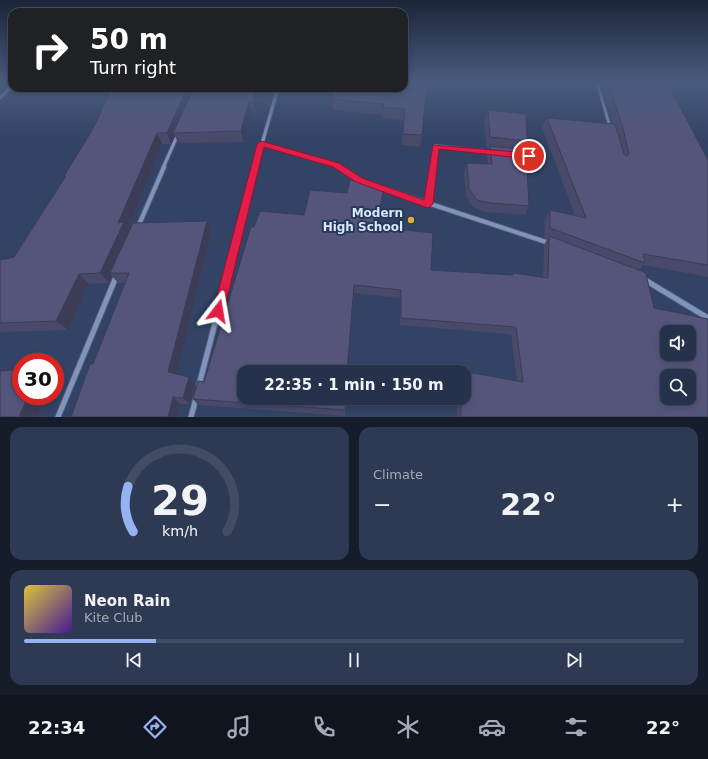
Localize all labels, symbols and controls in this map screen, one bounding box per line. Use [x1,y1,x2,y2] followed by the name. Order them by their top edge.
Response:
[90,23,168,56] text: 50 m
[24,24,76,76] icon: right
[90,57,176,78] text: Turn right
[512,139,546,173] pin
[518,145,540,167] icon: arrive
[323,206,403,234] place label: Modern High School
[406,215,416,225] marker: Modern High School
[197,290,239,332] position arrow
[660,325,696,405] map controls
[660,325,696,361] button: sound
[12,353,64,405] speed limit sign: 30
[660,369,696,405] button: search
[264,376,444,394] text: 22:35 · 1 min · 150 m
[373,467,423,482] text: Climate
[151,475,208,524] text: 29
[500,487,557,522] text: 22°
[373,492,391,517] text: −
[666,492,684,517] text: +
[161,522,198,538] text: km/h
[84,592,170,610] text: Neon Rain
[84,610,143,625] text: Kite Club
[123,649,145,671] icon: previous
[343,649,365,671] icon: pause
[563,649,585,671] icon: next
[141,713,169,741] icon: directions
[225,713,253,741] icon: music
[310,713,338,741] icon: phone
[394,713,422,741] icon: climate
[478,713,506,741] icon: car
[562,713,590,741] icon: filters
[28,717,85,738] text: 22:34
[646,717,680,738] text: 22°

